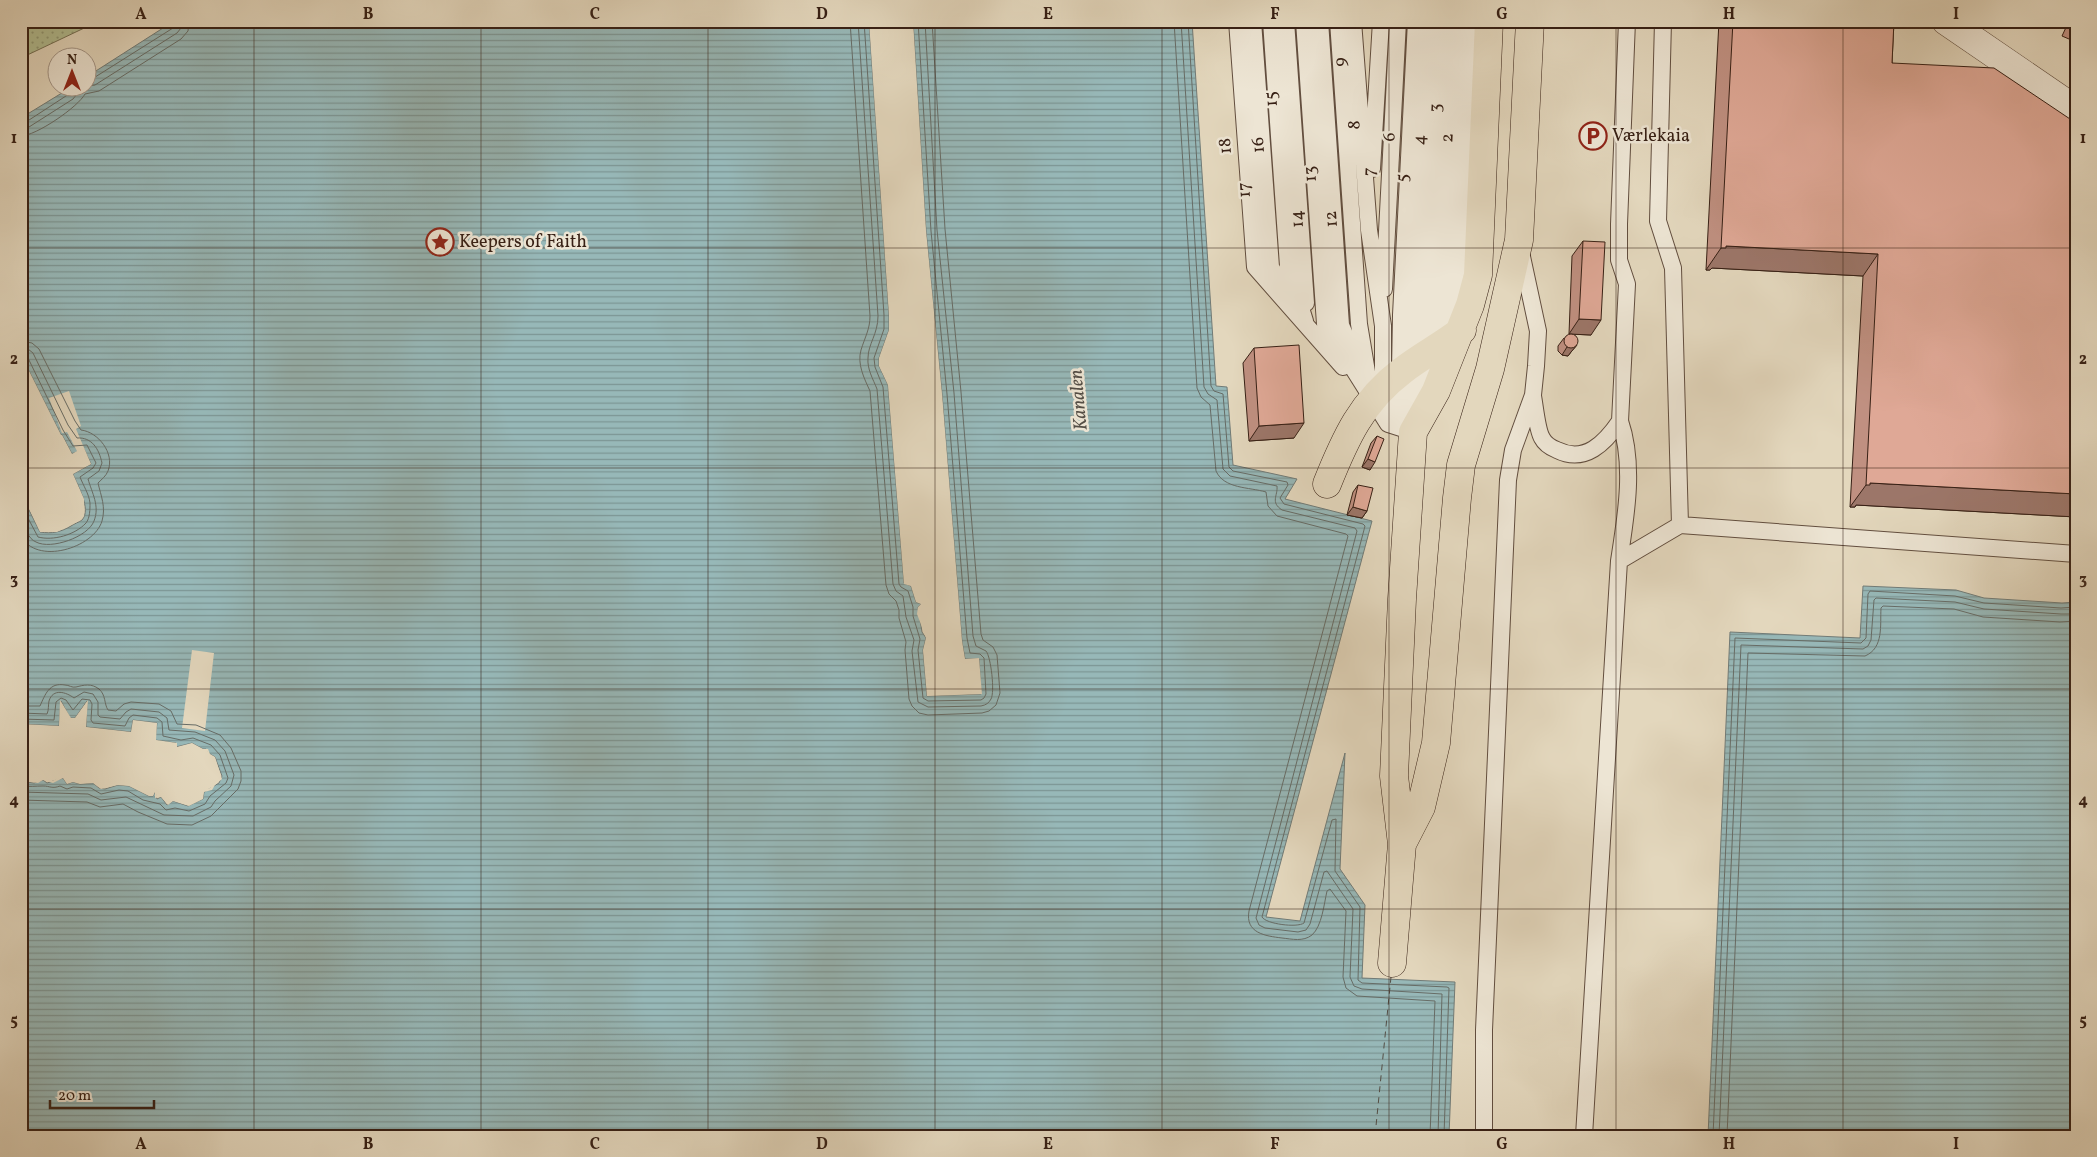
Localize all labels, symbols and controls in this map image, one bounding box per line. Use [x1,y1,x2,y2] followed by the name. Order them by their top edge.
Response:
[135,4,147,26] text: A
[363,4,374,26] text: B
[590,4,600,26] text: C
[816,4,828,26] text: D
[1043,4,1053,26] text: E
[1270,4,1280,26] text: F
[1496,4,1508,26] text: G
[1723,4,1735,26] text: H
[1953,4,1959,26] text: I
[48,48,98,98] north arrow
[67,51,77,70] text: N
[1328,57,1354,67] street label: 9
[1259,90,1285,108] street label: 15
[1423,103,1449,113] street label: 3
[1342,120,1368,130] street label: 8
[1578,121,1608,151] parking icon: Værlekaia
[1612,124,1690,149] place label: Værlekaia
[11,128,17,150] text: 1
[2080,128,2086,150] text: 1
[1377,132,1403,142] street label: 6
[1435,133,1461,143] street label: 2
[1407,134,1433,146] street label: 4
[1246,136,1272,154] street label: 16
[1213,137,1239,155] street label: 18
[1298,165,1324,183] street label: 13
[1357,167,1383,177] street label: 7
[1390,173,1416,183] street label: 5
[1232,181,1258,199] street label: 17
[1285,209,1311,229] street label: 14
[1319,210,1345,228] street label: 12
[425,227,455,257] place icon: Keepers of Faith
[459,230,587,255] place label: Keepers of Faith
[10,349,18,371] text: 2
[2079,349,2087,371] text: 2
[1063,368,1095,432] water label: Kanalen
[10,569,18,591] text: 3
[2079,569,2087,591] text: 3
[9,790,19,812] text: 4
[2078,790,2088,812] text: 4
[10,1010,18,1032] text: 5
[2079,1010,2087,1032] text: 5
[50,1077,154,1109] scale bar
[58,1086,91,1107] text: 20 m
[135,1134,147,1156] text: A
[363,1134,374,1156] text: B
[590,1134,600,1156] text: C
[816,1134,828,1156] text: D
[1043,1134,1053,1156] text: E
[1270,1134,1280,1156] text: F
[1496,1134,1508,1156] text: G
[1723,1134,1735,1156] text: H
[1953,1134,1959,1156] text: I

